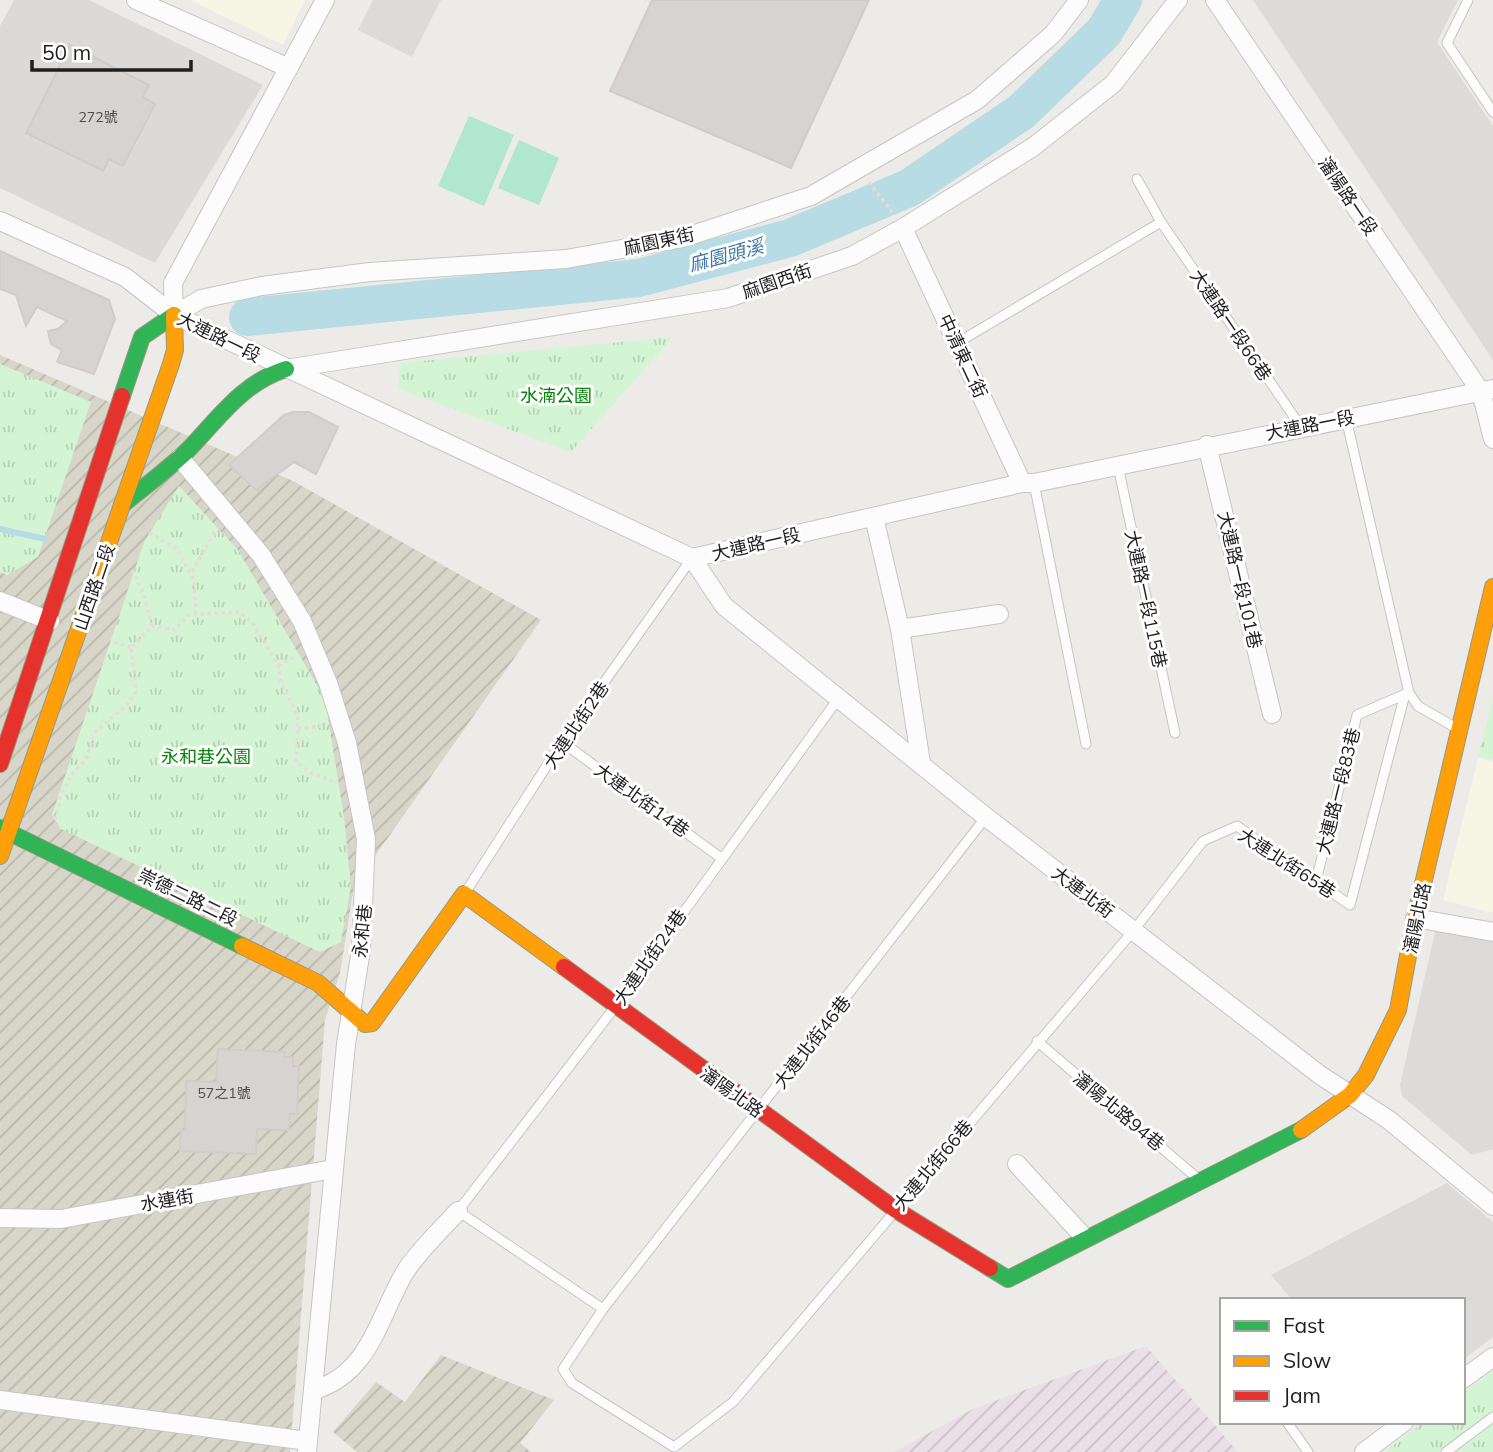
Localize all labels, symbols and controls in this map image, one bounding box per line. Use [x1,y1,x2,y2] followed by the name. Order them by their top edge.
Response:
[32,28,191,72] scale bar
[42,39,91,65] text: 50 m
[78,108,118,126] house number: 272號
[1313,152,1383,240] street label: 瀋陽路一段
[621,222,697,260] street label: 麻園東街
[686,233,769,276] water label: 麻園頭溪
[739,258,815,304] street label: 麻園西街
[1185,265,1277,385] street label: 大連路一段66巷
[174,307,264,367] street label: 大連路一段
[934,310,992,402] street label: 中清東二街
[520,384,592,407] park label: 水湳公園
[1264,405,1356,445] street label: 大連路一段
[1213,509,1267,651] street label: 大連路一段101巷
[710,523,802,565] street label: 大連路一段
[1120,528,1172,670] street label: 大連路一段115巷
[68,541,120,633] street label: 山西路二段
[538,677,614,773] street label: 大連北街2巷
[1311,725,1365,857] street label: 大連路一段83巷
[161,745,251,768] park label: 永和巷公園
[590,758,694,842] street label: 大連北街14巷
[1234,823,1340,903] street label: 大連北街65巷
[1047,861,1119,923] street label: 大連北街
[134,863,242,931] street label: 崇德二路二段
[1398,880,1436,956] street label: 瀋陽北路
[348,903,376,959] street label: 永和巷
[609,905,691,1009] street label: 大連北街24巷
[769,991,855,1093] street label: 大連北街46巷
[696,1062,768,1122] street label: 瀋陽北路
[1069,1066,1169,1156] street label: 瀋陽北路94巷
[197,1084,251,1102] house number: 57之1號
[888,1115,978,1215] street label: 大連北街66巷
[138,1184,196,1216] street label: 水連街
[1220,1298,1465,1424] legend
[1283,1312,1325,1338] text: Fast
[1283,1347,1331,1373] text: Slow
[1283,1382,1321,1408] text: Jam

